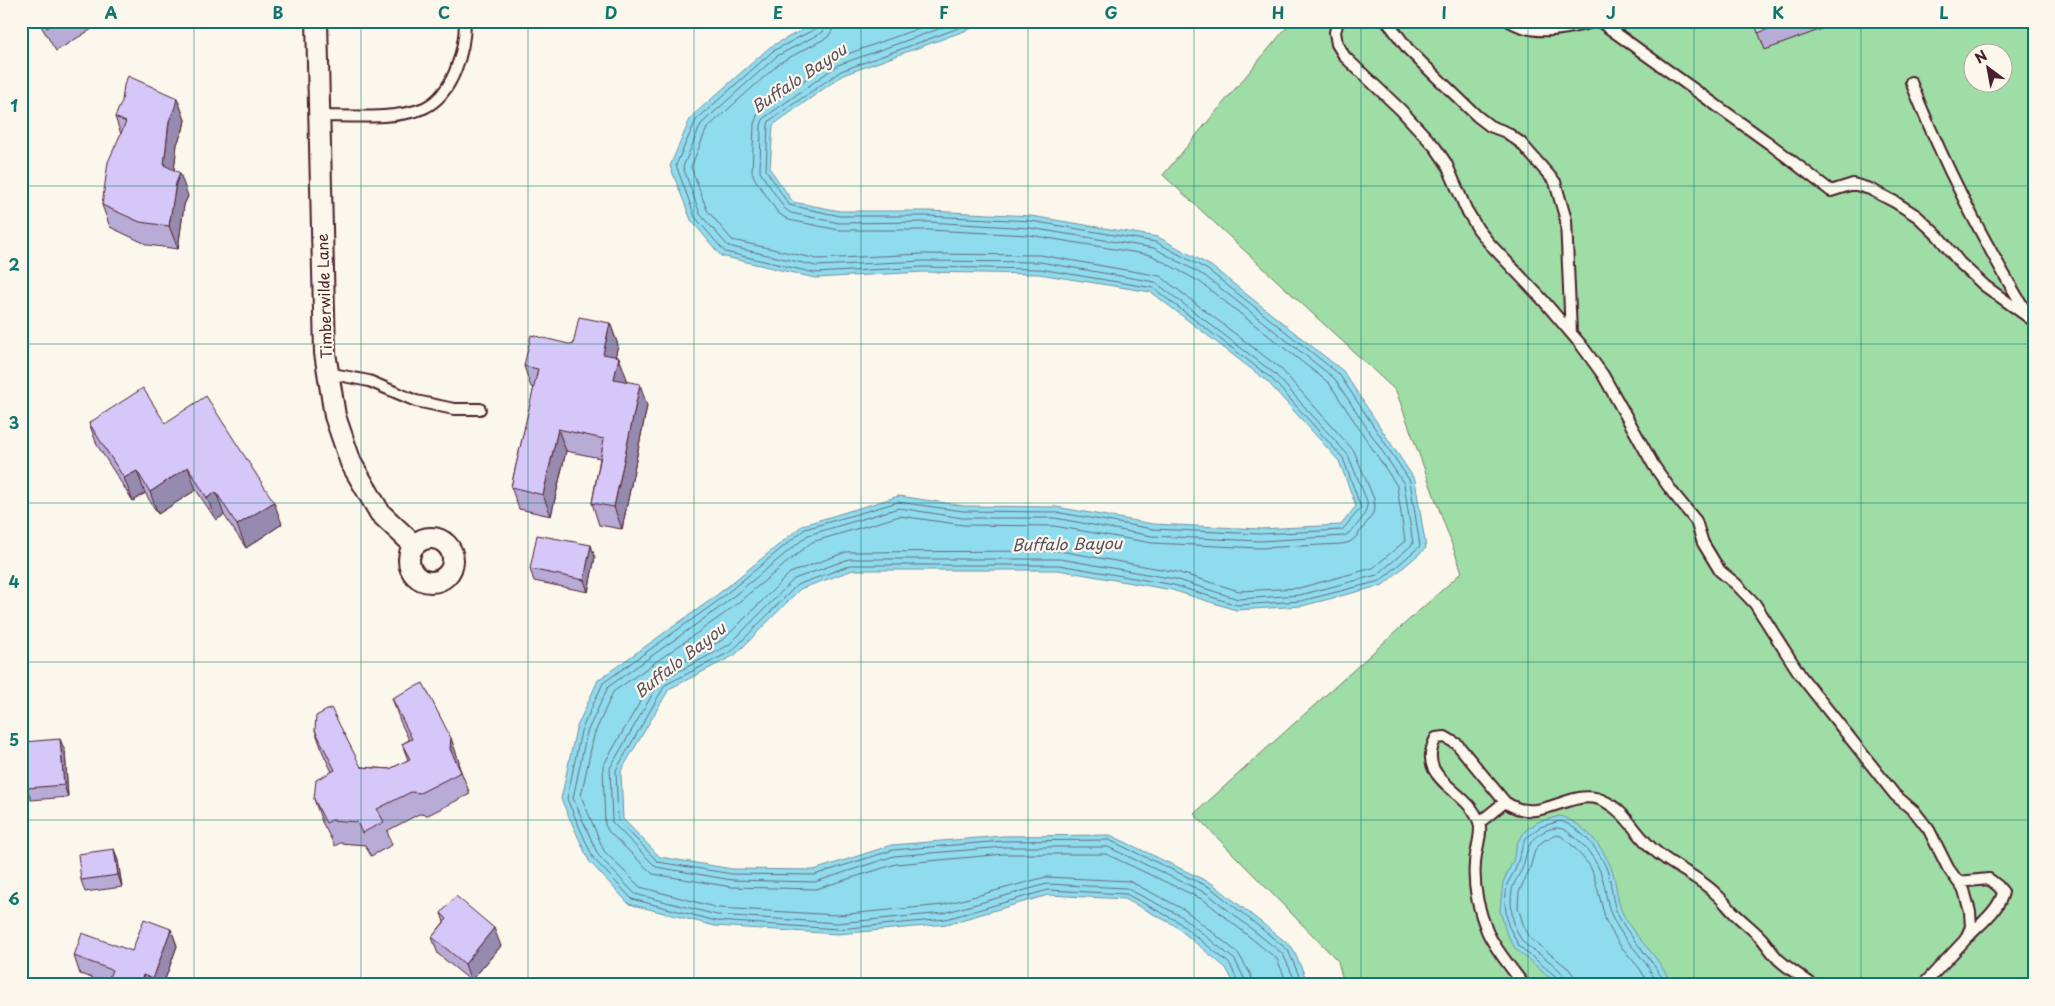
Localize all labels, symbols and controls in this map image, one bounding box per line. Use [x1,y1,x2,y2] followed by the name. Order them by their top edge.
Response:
[105,0,118,24] text: A
[273,0,284,24] text: B
[438,0,450,24] text: C
[605,0,617,24] text: D
[773,0,783,24] text: E
[939,0,949,24] text: F
[1104,0,1118,24] text: G
[1272,0,1284,24] text: H
[1441,0,1447,24] text: I
[1606,0,1616,24] text: J
[1772,0,1784,24] text: K
[1939,0,1949,24] text: L
[746,35,852,118] water label: Buffalo Bayou
[1962,42,2012,92] north arrow
[1971,45,1991,68] text: N
[10,93,18,117] text: 1
[310,233,337,359] street label: Timberwilde Lane
[8,252,20,276] text: 2
[9,410,19,434] text: 3
[1012,530,1124,556] water label: Buffalo Bayou
[9,569,20,593] text: 4
[629,615,732,703] water label: Buffalo Bayou
[9,727,19,751] text: 5
[8,886,20,910] text: 6

